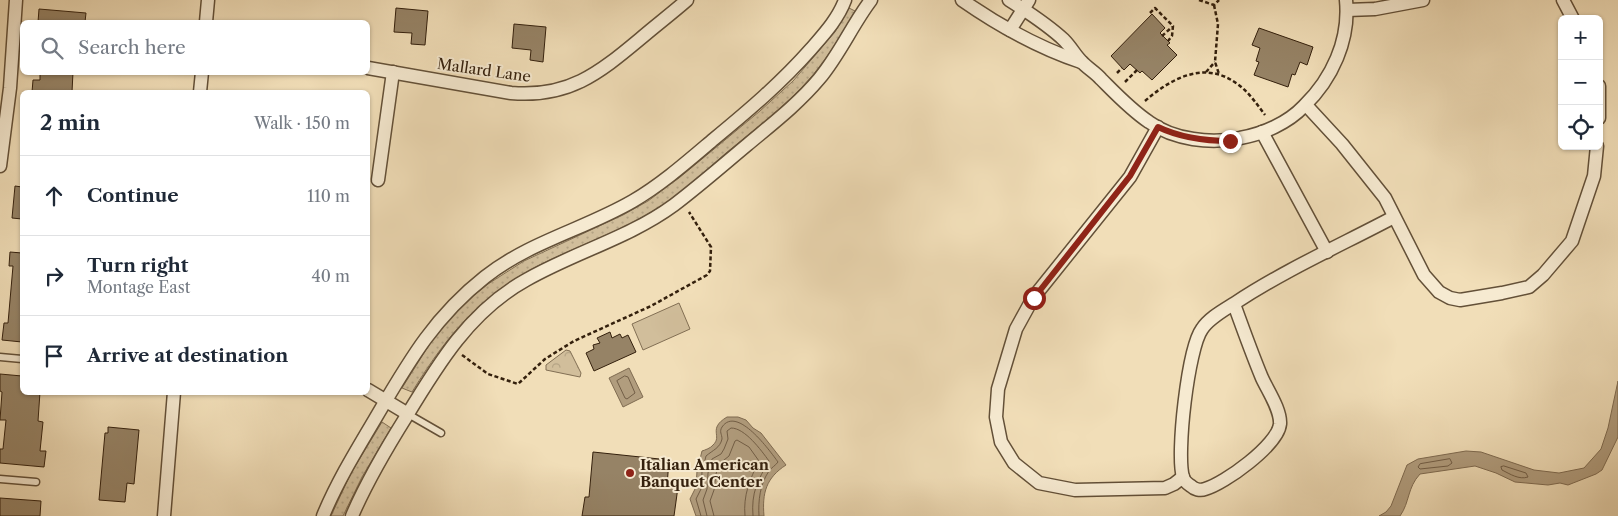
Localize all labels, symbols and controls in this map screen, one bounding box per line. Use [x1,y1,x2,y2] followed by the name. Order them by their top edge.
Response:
[1558,15,1603,150] map controls
[1558,15,1603,60] button: +
[20,20,370,75] search box
[38,34,66,62] icon: search
[78,36,186,59] text: Search here
[436,54,532,86] street label: Mallard Lane
[1558,60,1603,105] button: −
[1558,105,1603,150] button: locate
[40,110,100,135] text: 2 min
[254,113,350,133] text: Walk · 150 m
[1219,130,1242,153] route end
[40,182,68,210] icon: ahead
[87,184,179,207] text: Continue
[307,186,350,206] text: 110 m
[87,254,188,277] text: Turn right
[40,262,68,290] icon: right
[311,266,350,286] text: 40 m
[87,277,190,297] text: Montage East
[1023,287,1046,310] route start
[40,342,68,370] icon: arrive
[87,344,288,367] text: Arrive at destination
[640,455,770,491] place label: Italian American Banquet Center
[624,467,636,479] marker: Italian American Banquet Center

